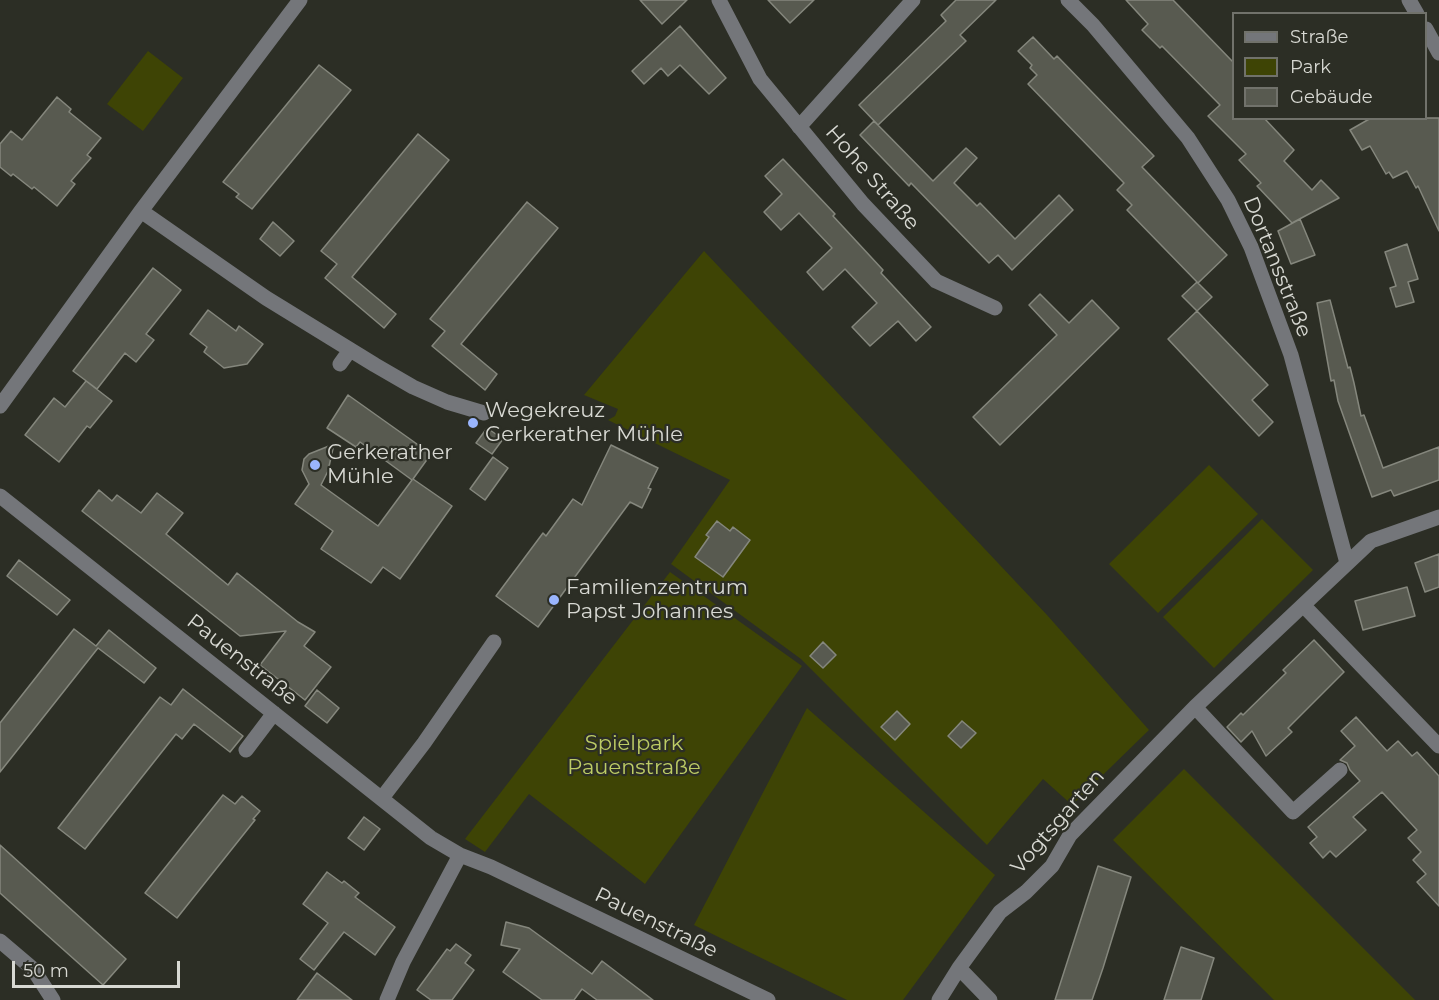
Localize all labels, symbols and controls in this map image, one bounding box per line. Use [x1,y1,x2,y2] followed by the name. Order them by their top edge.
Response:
[1232,12,1427,120] legend
[1290,26,1348,48] text: Straße
[1290,56,1331,78] text: Park
[1290,86,1373,108] text: Gebäude
[820,120,924,236] street label: Hohe Straße
[1237,193,1317,341] street label: Dortansstraße
[485,398,683,448] place label: Wegekreuz Gerkerather Mühle
[466,416,480,430] marker: Wegekreuz Gerkerather Mühle
[327,440,453,490] place label: Gerkerather Mühle
[308,458,322,472] marker: Gerkerather Mühle
[566,575,748,625] place label: Familienzentrum Papst Johannes
[547,593,561,607] marker: Familienzentrum Papst Johannes
[182,609,302,711] street label: Pauenstraße
[567,731,701,781] park label: Spielpark Pauenstraße
[1006,765,1110,879] street label: Vogtsgarten
[590,882,722,964] street label: Pauenstraße
[15,949,183,987] scale bar
[23,960,69,982] text: 50 m

